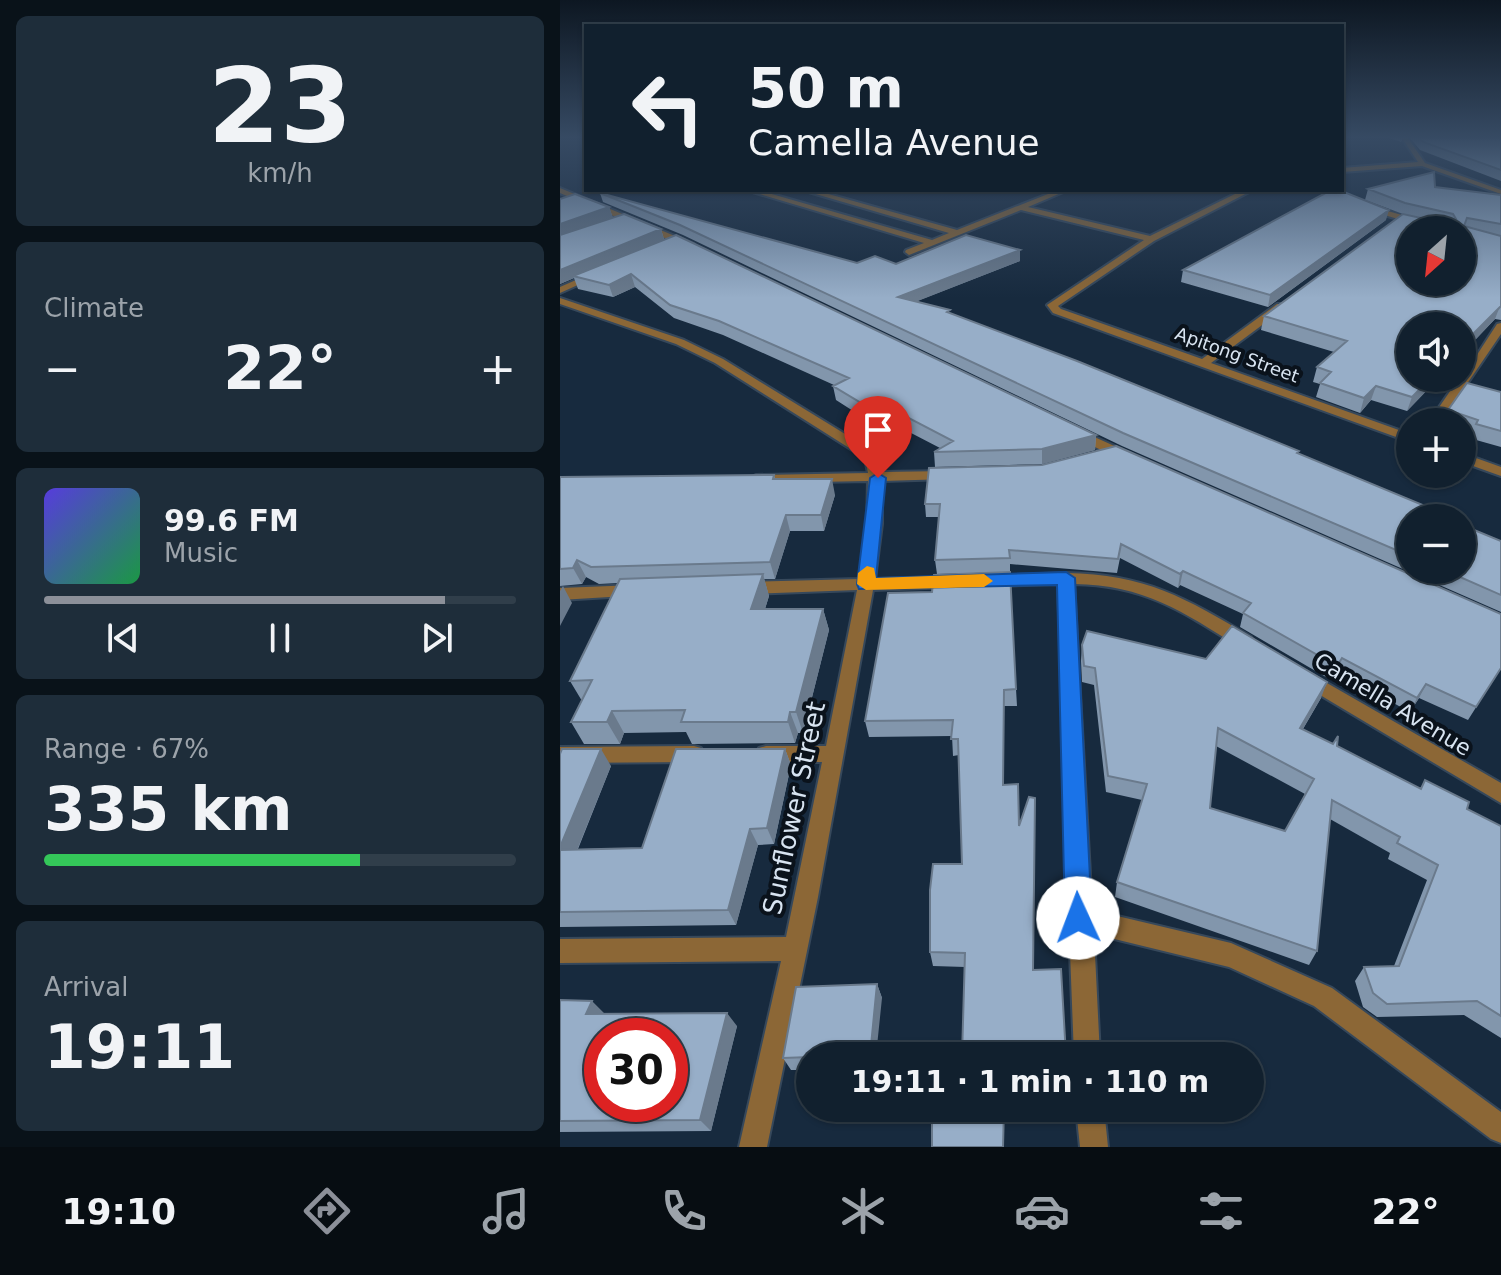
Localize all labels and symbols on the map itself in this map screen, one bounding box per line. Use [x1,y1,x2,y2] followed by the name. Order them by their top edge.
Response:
[1396,216,1476,296] north arrow
[1172,322,1302,387] street label: Apitong Street
[844,396,912,478] pin
[1310,648,1476,761] street label: Camella Avenue
[757,699,831,917] street label: Sunflower Street
[1036,876,1120,960] position arrow
[584,1018,688,1122] speed limit sign: 30

